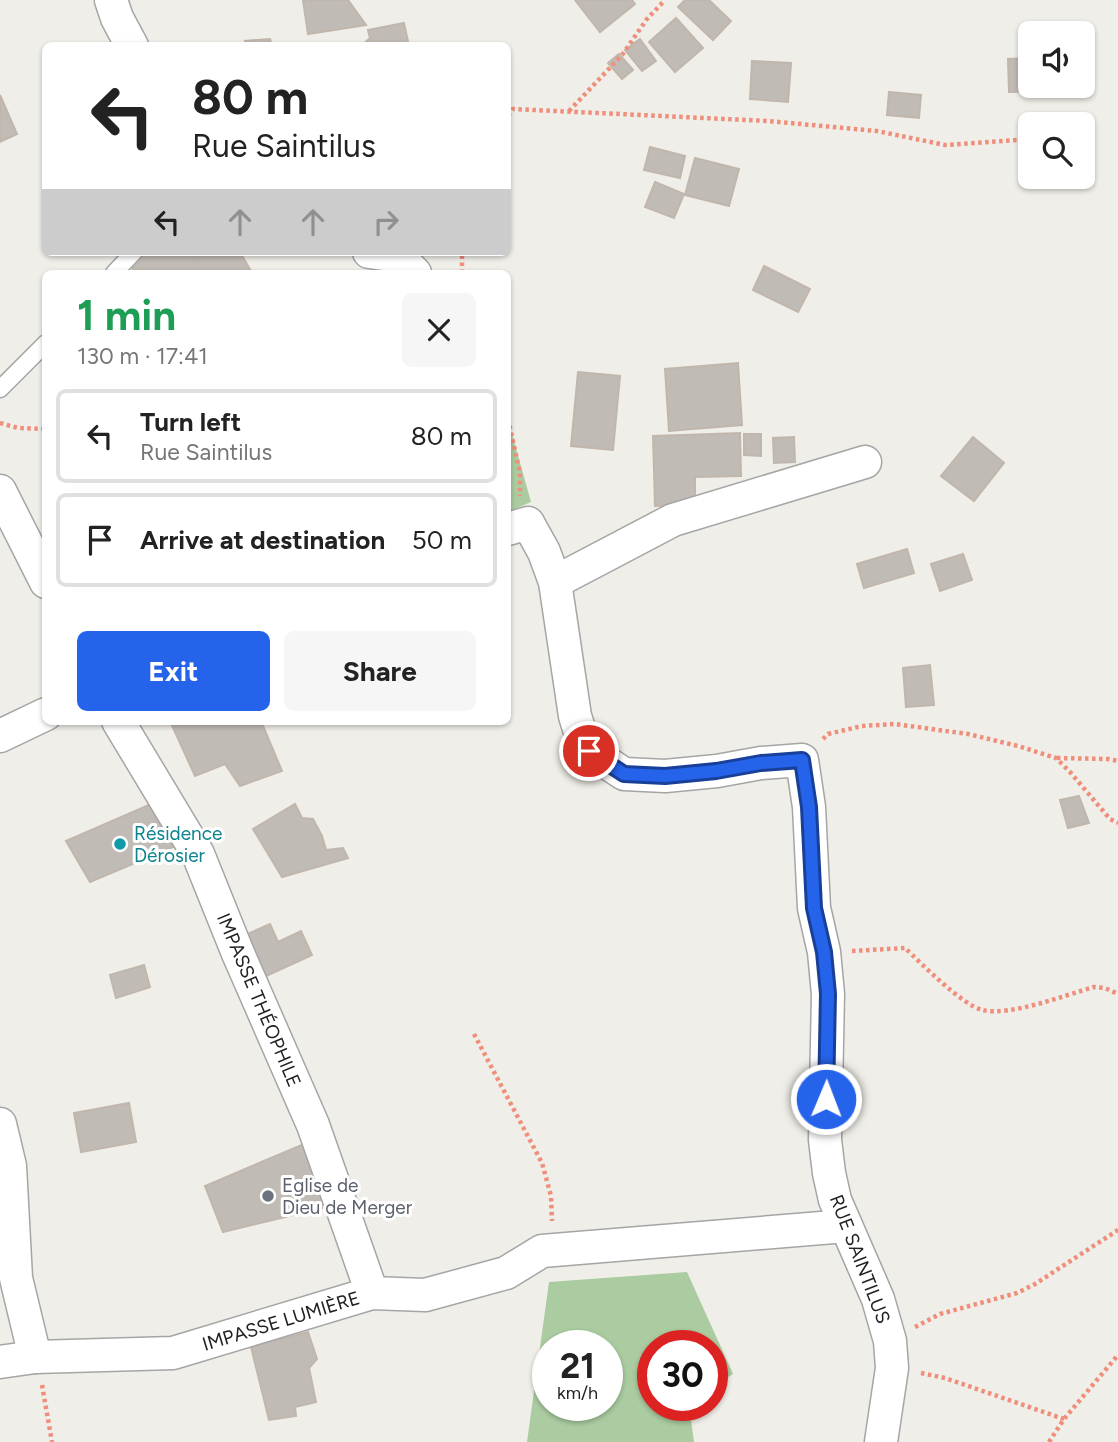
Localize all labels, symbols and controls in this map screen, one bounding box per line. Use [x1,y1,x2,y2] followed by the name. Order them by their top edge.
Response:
[1018,21,1095,189] map controls
[1018,21,1095,98] button: sound
[192,67,308,126] text: 80 m
[77,70,168,161] icon: left
[1018,112,1095,189] button: search
[192,127,376,165] text: Rue Saintilus
[148,203,186,241] icon: left
[221,203,259,241] icon: ahead
[294,203,332,241] icon: ahead
[367,203,405,241] icon: right
[77,290,176,341] text: 1 min
[402,293,476,367] button: close
[77,342,208,370] text: 130 m · 17:41
[140,406,241,438] text: Turn left
[81,417,119,455] icon: left
[411,420,472,452] text: 80 m
[140,438,272,466] text: Rue Saintilus
[81,521,119,559] icon: arrive
[140,524,385,556] text: Arrive at destination
[412,524,472,556] text: 50 m
[77,631,270,711] button: Exit
[284,631,476,711] button: Share
[559,721,619,781] pin
[570,732,608,770] icon: arrive
[134,822,222,867] place label: Résidence Dérosier
[112,836,128,852] marker: Résidence Dérosier
[212,910,306,1090] street label: IMPASSE THÉOPHILE
[789,1062,863,1136] position arrow
[282,1174,413,1219] place label: Eglise de Dieu de Merger
[260,1188,276,1204] marker: Eglise de Dieu de Merger
[825,1191,895,1327] street label: RUE SAINTILUS
[200,1286,362,1356] street label: IMPASSE LUMIÈRE
[637,1330,728,1421] speed limit sign: 30
[560,1345,595,1387] text: 21
[557,1382,598,1404] text: km/h

